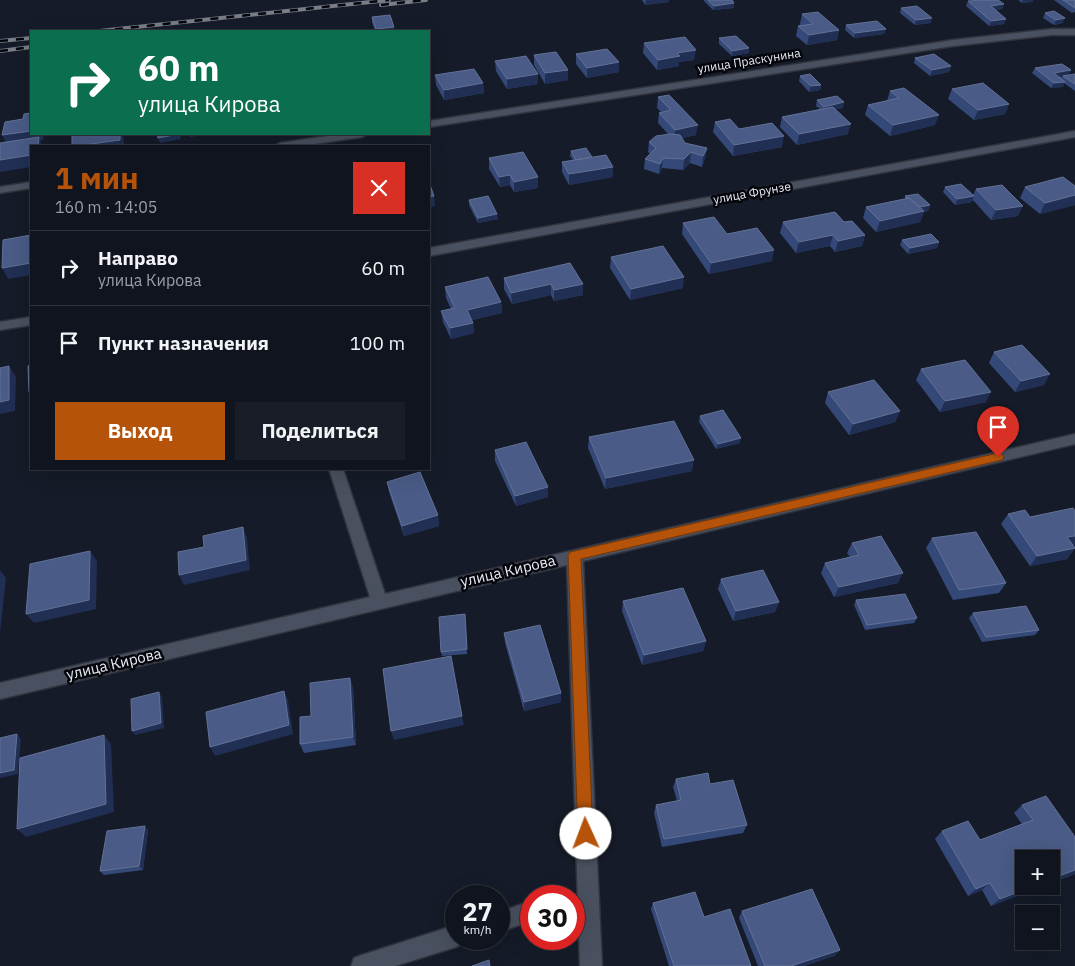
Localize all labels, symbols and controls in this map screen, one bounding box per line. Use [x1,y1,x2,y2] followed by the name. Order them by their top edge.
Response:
[138,45,220,91] text: 60 m
[696,45,802,76] street label: улица Праскунина
[55,50,120,115] icon: right
[138,89,280,118] text: улица Кирова
[55,158,139,197] text: 1 мин
[353,162,405,214] button: close
[712,178,792,207] street label: улица Фрунзе
[55,197,157,217] text: 160 m · 14:05
[98,246,178,270] text: Направо
[55,254,83,282] icon: right
[361,256,405,280] text: 60 m
[98,270,202,290] text: улица Кирова
[55,329,83,357] icon: arrive
[98,331,269,355] text: Пункт назначения
[350,331,405,355] text: 100 m
[55,402,225,460] button: Выход
[235,402,405,460] button: Поделиться
[977,406,1019,457] pin
[984,413,1012,441] icon: arrive
[458,550,557,591] street label: улица Кирова
[64,643,163,684] street label: улица Кирова
[559,807,611,859] position arrow
[1015,850,1060,950] map controls
[1015,850,1060,895] button: +
[520,885,585,950] speed limit sign: 30
[462,895,493,928] text: 27
[1015,905,1060,950] button: −
[463,922,492,937] text: km/h

